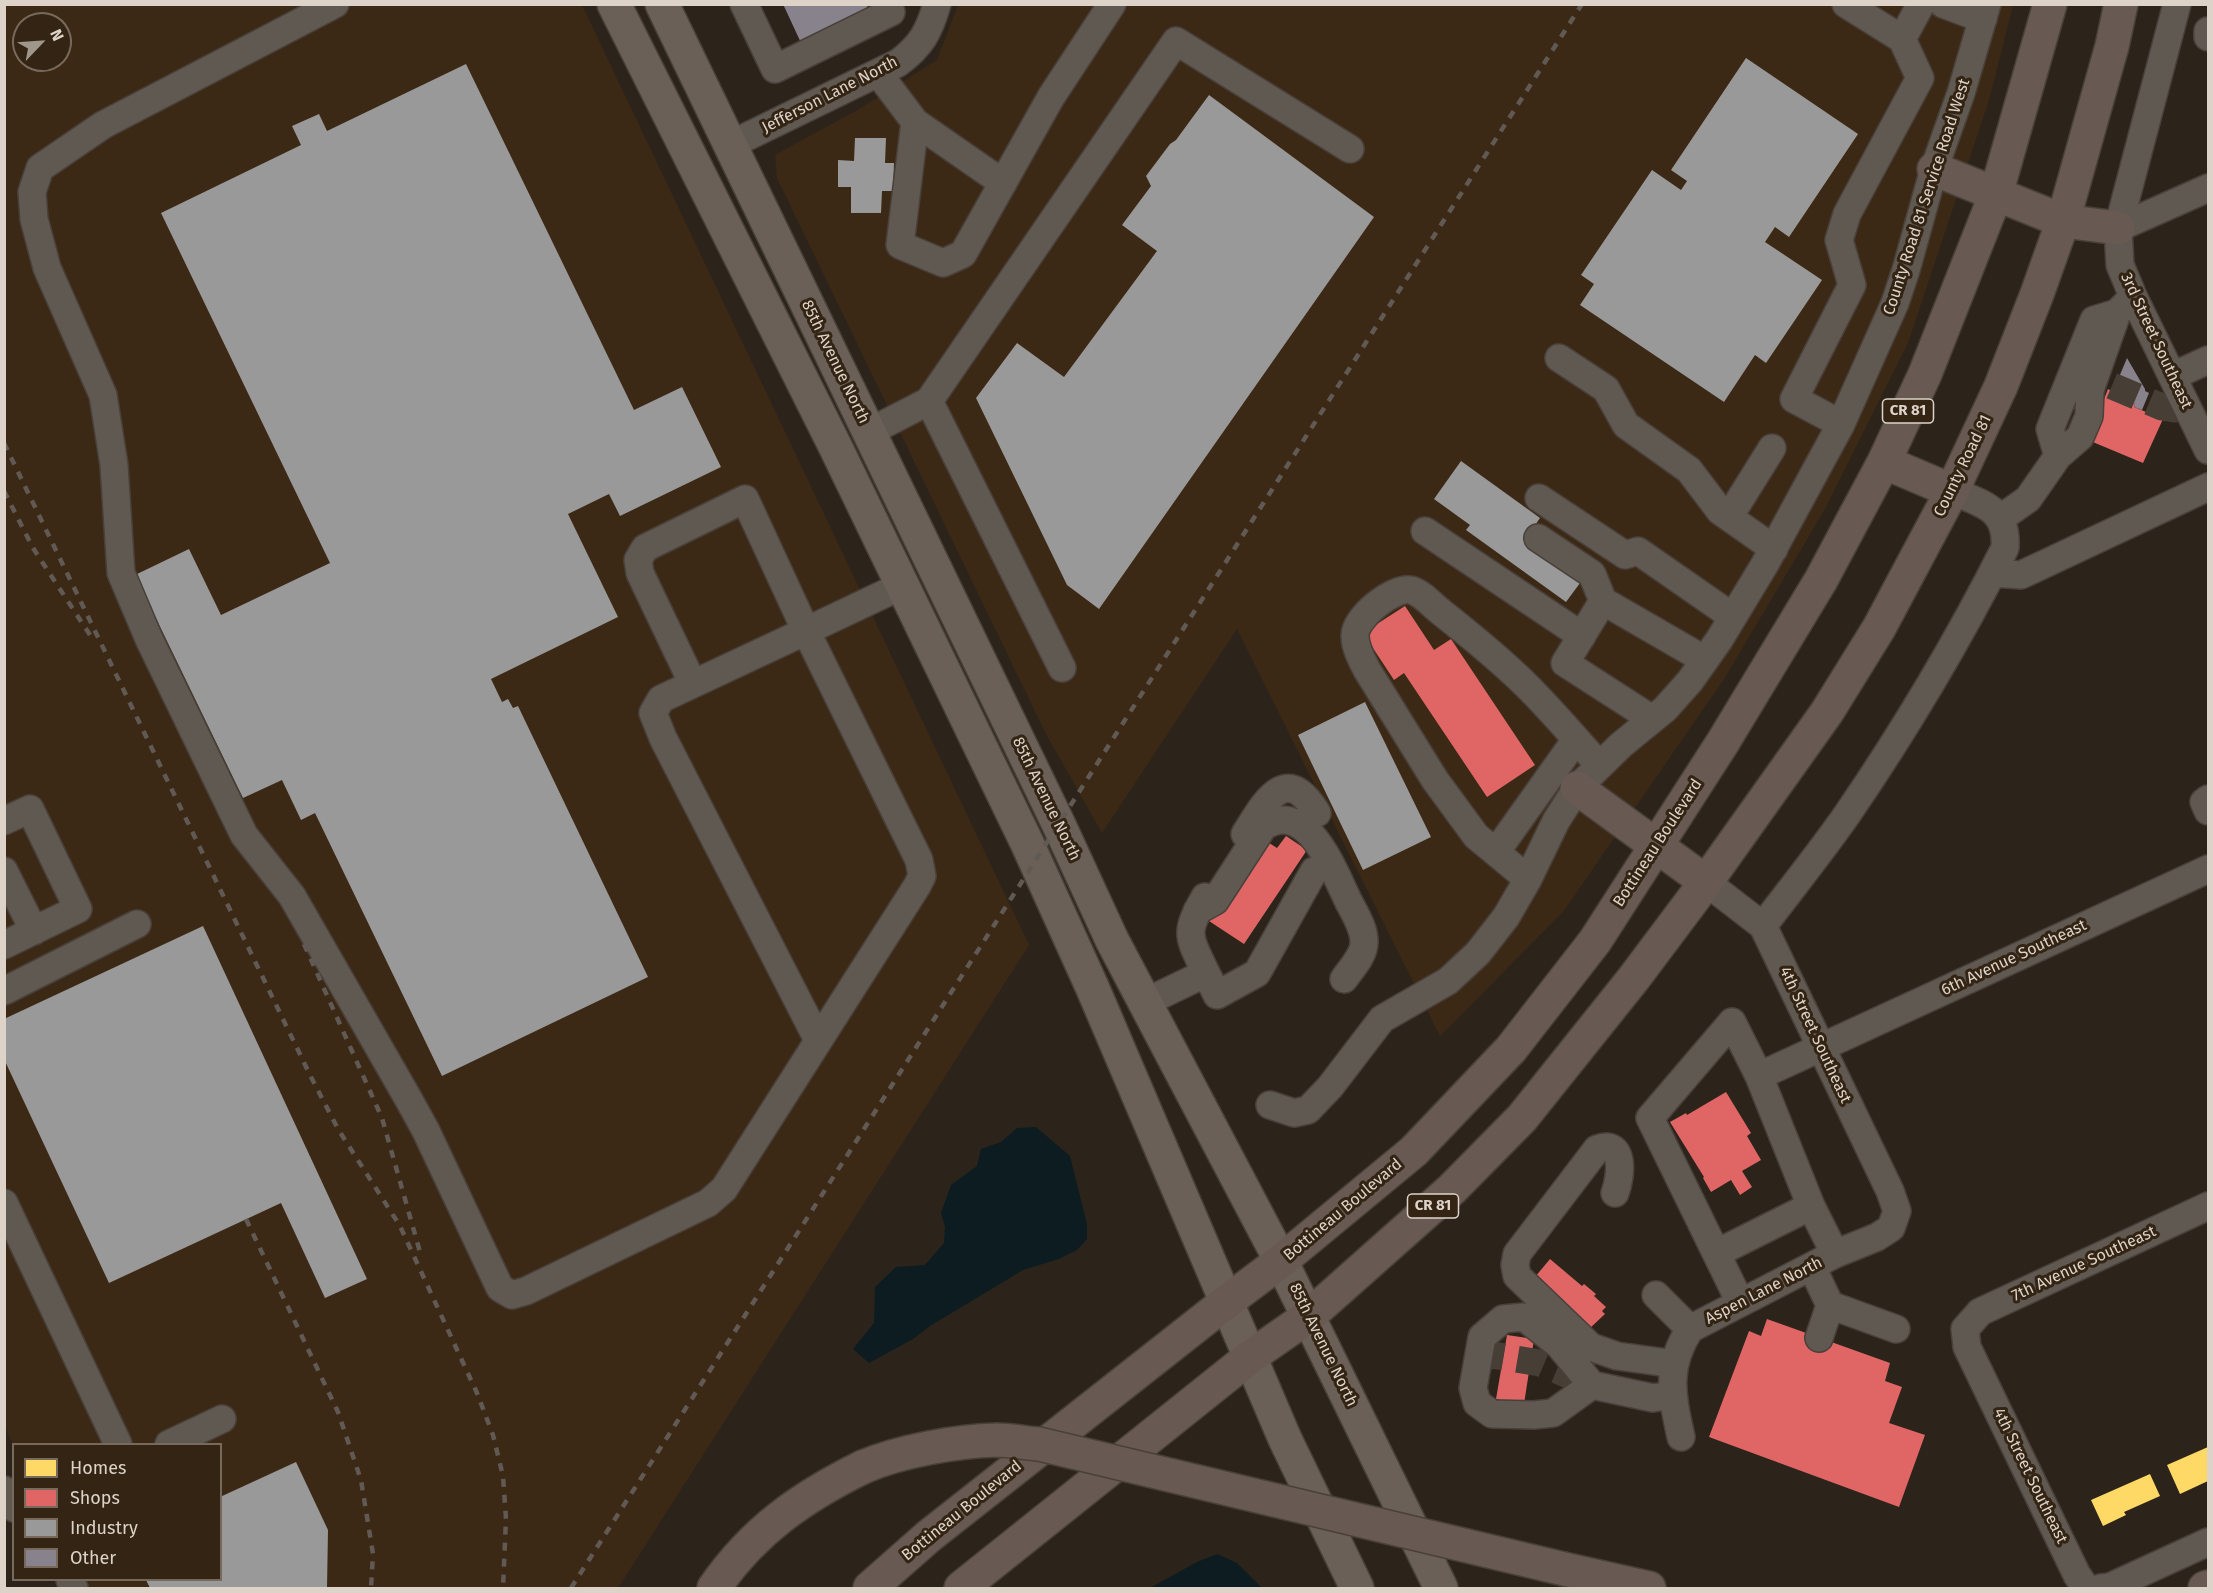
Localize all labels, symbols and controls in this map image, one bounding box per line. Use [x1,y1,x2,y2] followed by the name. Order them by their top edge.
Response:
[12,12,72,72] north arrow
[46,26,68,44] text: N
[759,52,901,138] street label: Jefferson Lane North
[1880,76,1974,318] street label: County Road 81 Service Road West
[2116,270,2196,412] street label: 3rd Street Southeast
[797,297,873,427] street label: 85th Avenue North
[1882,399,1934,423] road number: CR 81
[1930,412,1996,520] street label: County Road 81
[1008,734,1084,864] street label: 85th Avenue North
[1609,775,1707,911] street label: Bottineau Boulevard
[1938,916,2090,1000] street label: 6th Avenue Southeast
[1775,964,1855,1106] street label: 4th Street Southeast
[1280,1155,1406,1265] street label: Bottineau Boulevard
[1408,1194,1458,1218] road number: CR 81
[2009,1222,2159,1306] street label: 7th Avenue Southeast
[1702,1253,1826,1329] street label: Aspen Lane North
[1285,1280,1361,1410] street label: 85th Avenue North
[1989,1405,2071,1547] street label: 4th Street Southeast
[12,1443,222,1581] legend
[70,1457,126,1479] text: Homes
[898,1457,1026,1565] street label: Bottineau Boulevard
[70,1487,120,1509] text: Shops
[70,1517,138,1539] text: Industry
[70,1547,116,1569] text: Other

